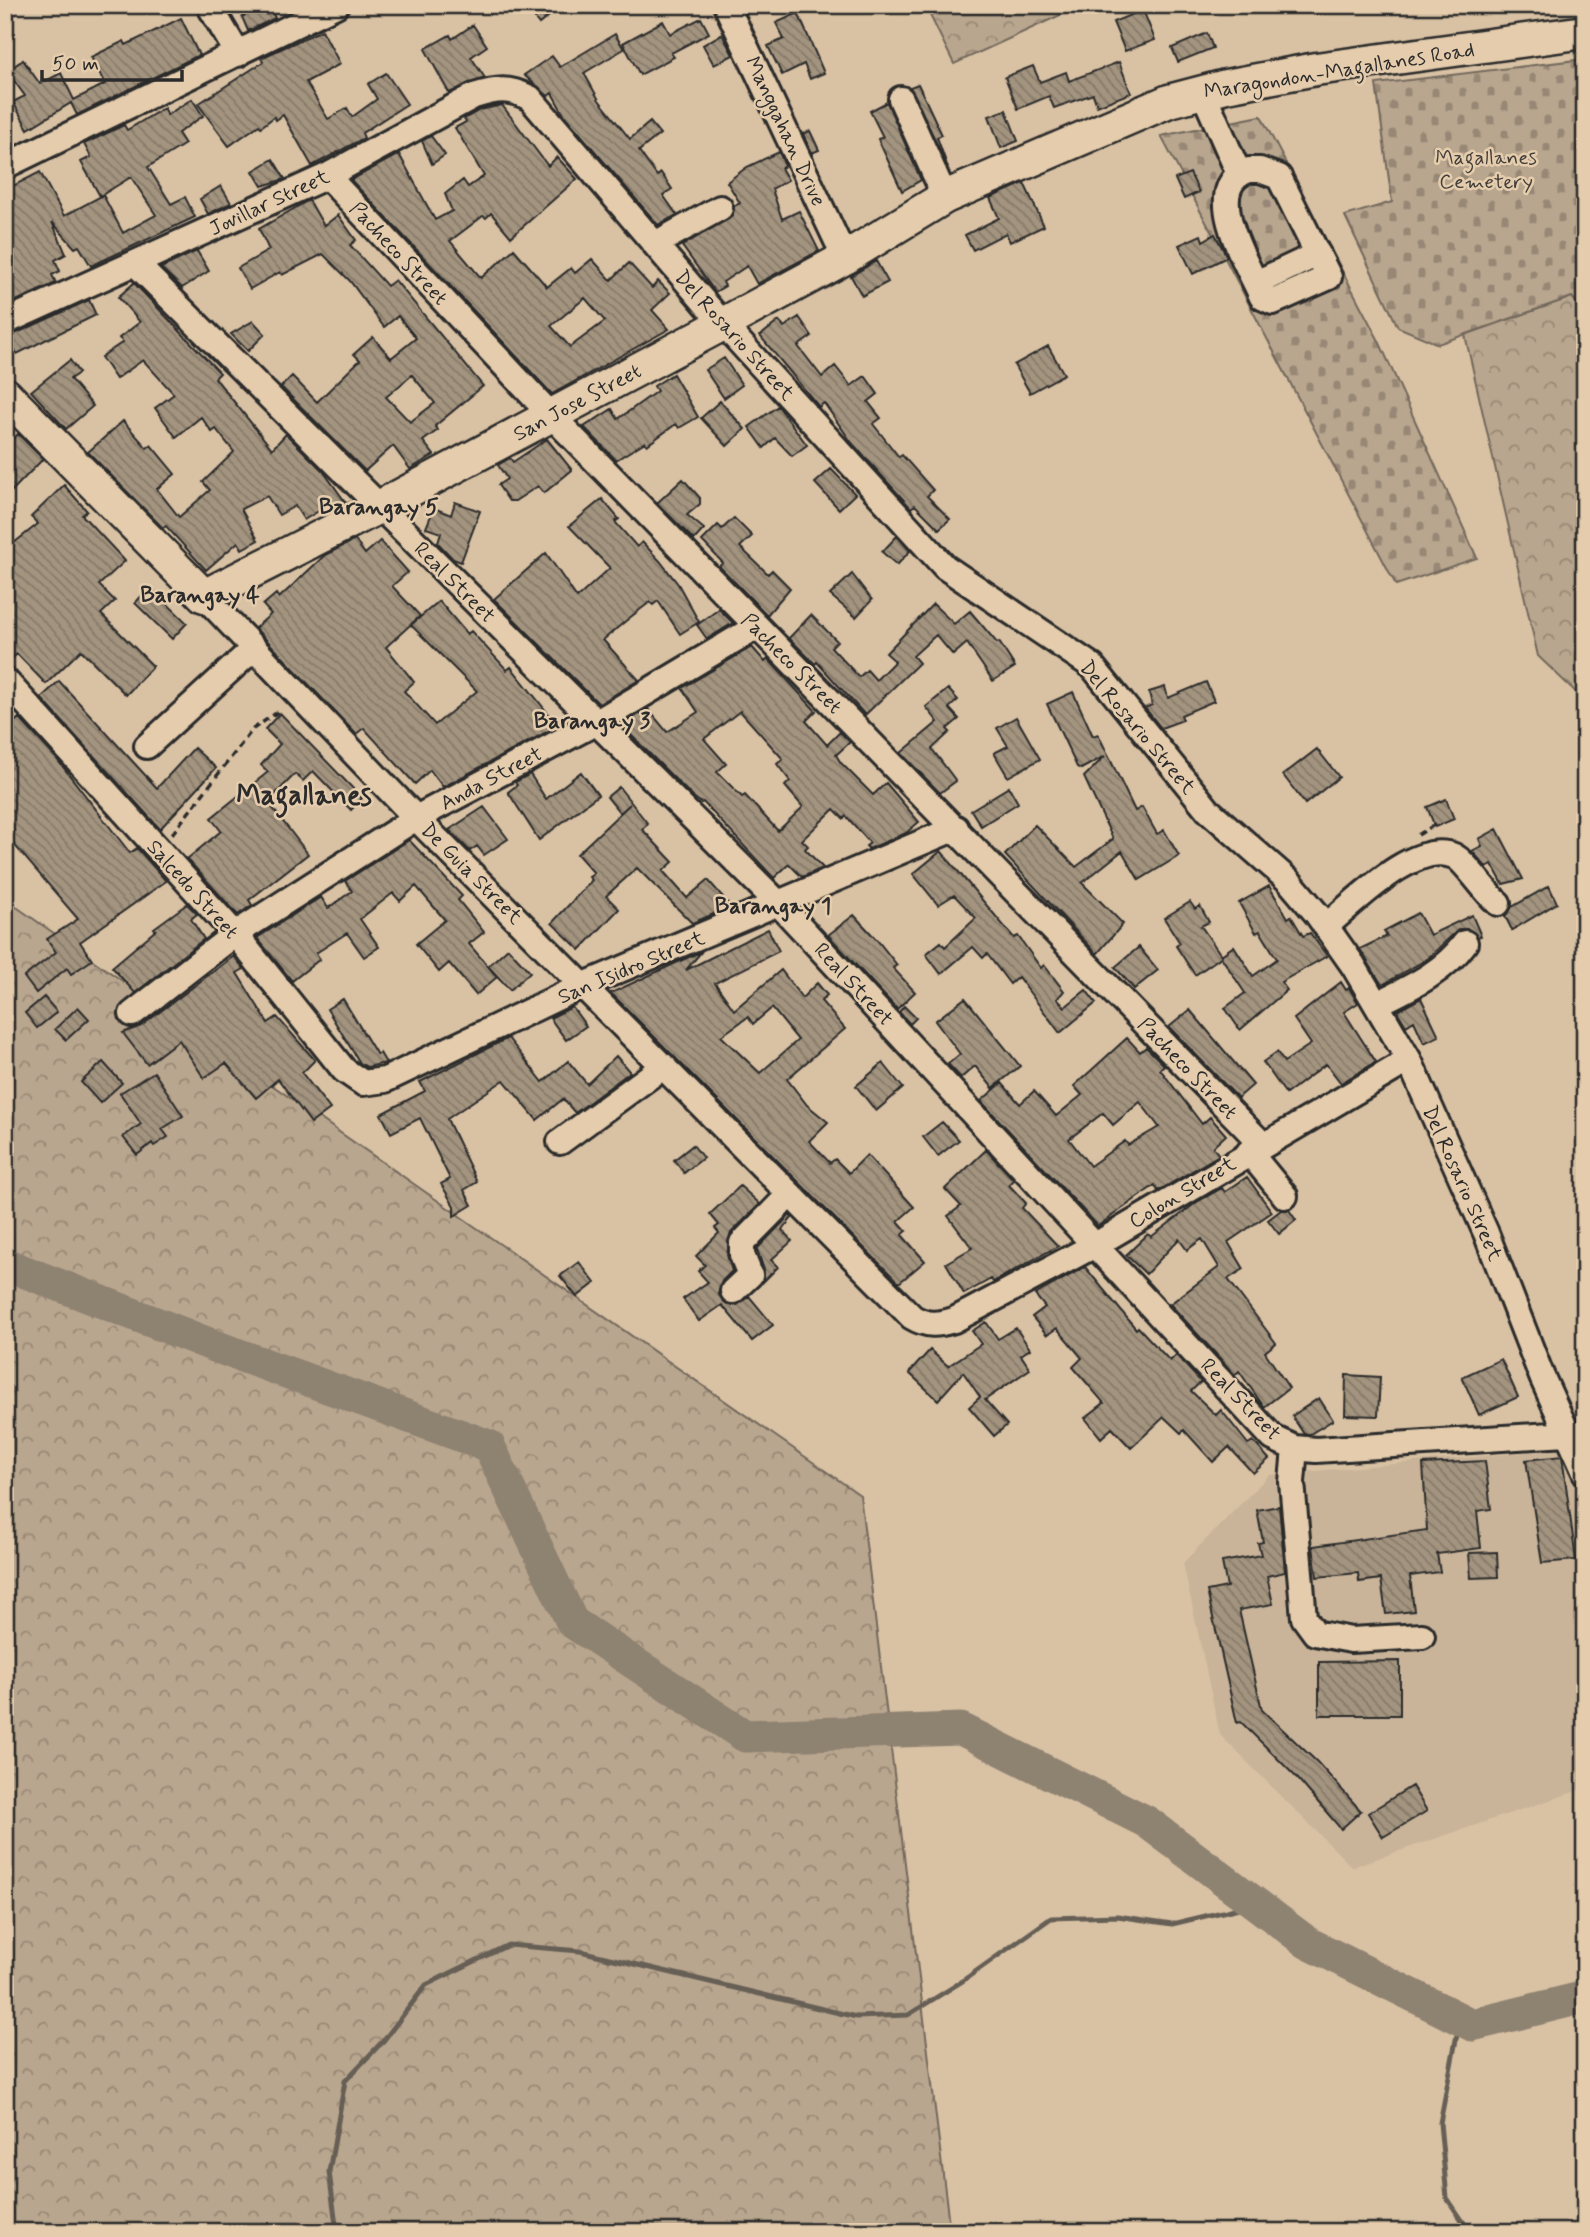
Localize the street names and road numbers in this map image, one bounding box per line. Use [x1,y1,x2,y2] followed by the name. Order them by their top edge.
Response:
[1202,36,1477,108] street label: Maragondon-Magallanes Road
[737,52,832,211] street label: Manggahan Drive
[205,163,335,243] street label: Jovillar Street
[343,196,454,312] street label: Pacheco Street
[668,264,801,408] street label: Del Rosario Street
[509,357,647,448] street label: San Jose Street
[407,536,501,630] street label: Real Street
[735,607,848,720] street label: Pacheco Street
[1073,655,1202,801] street label: Del Rosario Street
[435,740,548,818] street label: Anda Street
[414,817,529,931] street label: De Guia Street
[140,834,245,946] street label: Salcedo Street
[554,924,710,1011] street label: San Isidro Street
[807,937,899,1033] street label: Real Street
[1131,1011,1243,1126] street label: Pacheco Street
[1415,1101,1509,1266] street label: Del Rosario Street
[1124,1150,1242,1236] street label: Colon Street
[1194,1352,1287,1447] street label: Real Street

